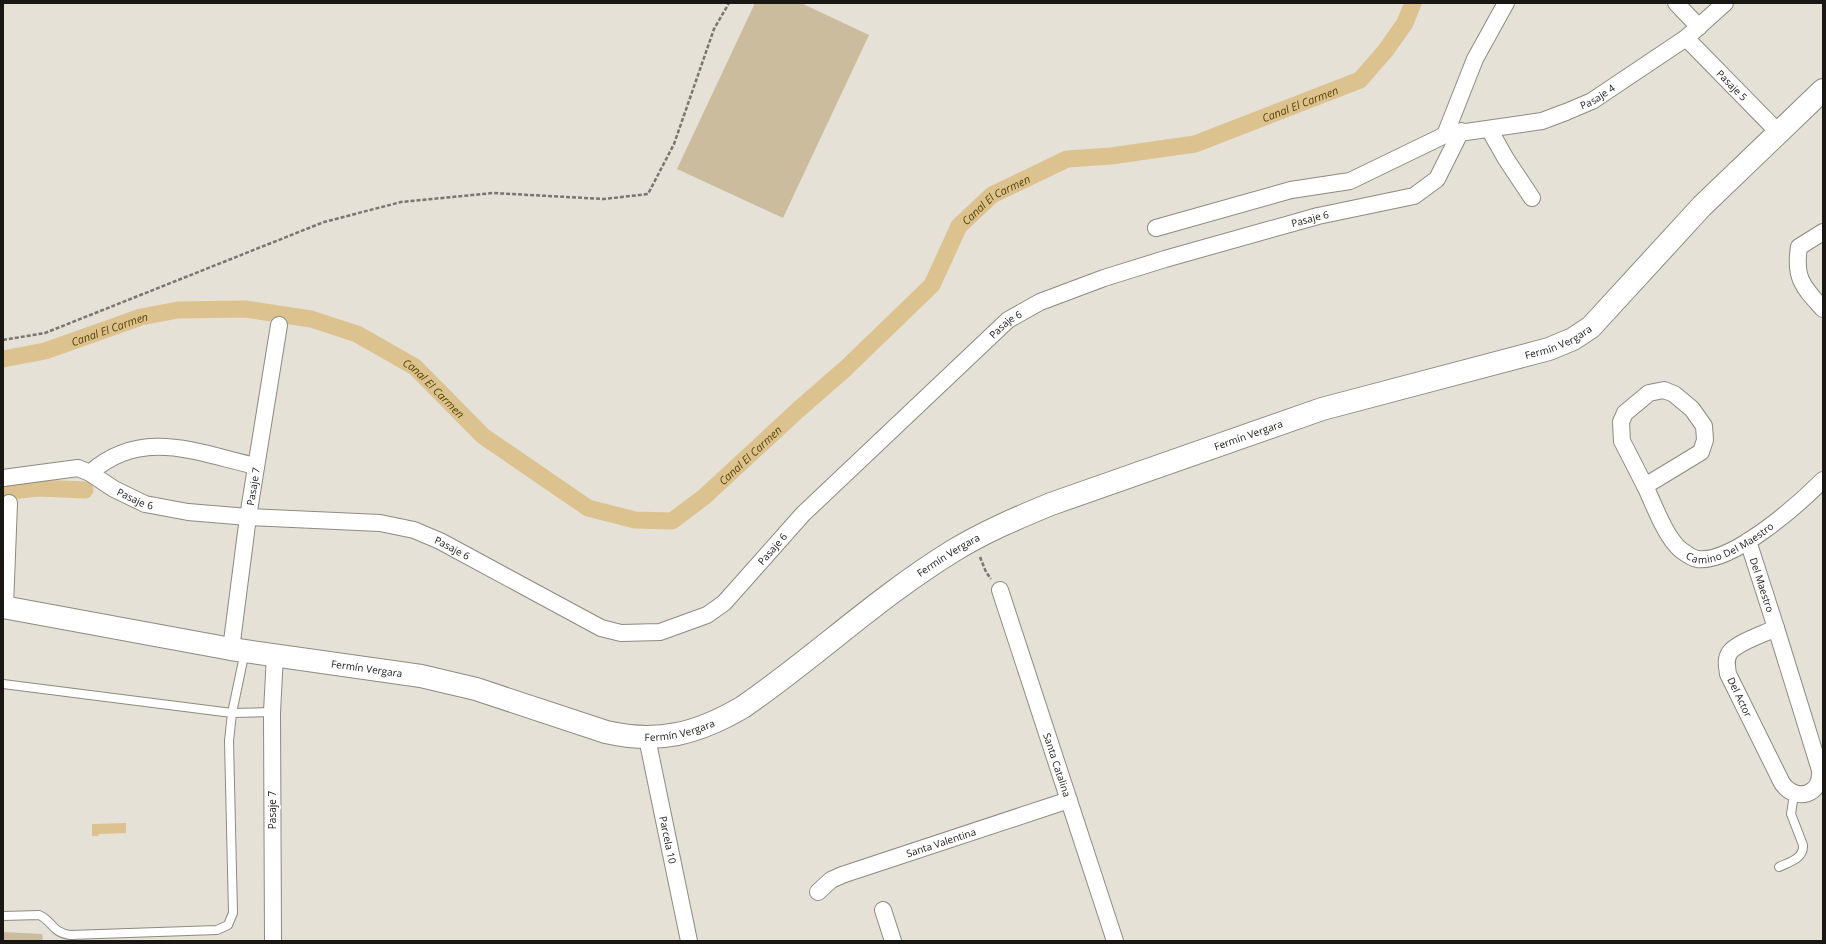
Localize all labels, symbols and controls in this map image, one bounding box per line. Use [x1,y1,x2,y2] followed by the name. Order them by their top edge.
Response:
[1714,67,1751,104] street label: Pasaje 5
[1578,81,1618,112] street label: Pasaje 4
[1260,82,1340,125] water label: Canal El Carmen
[958,171,1032,228] water label: Canal El Carmen
[1289,207,1330,230] street label: Pasaje 6
[986,307,1024,341] street label: Pasaje 6
[69,308,149,349] water label: Canal El Carmen
[1523,322,1594,362] street label: Fermín Vergara
[400,354,468,421] water label: Canal El Carmen
[1212,416,1284,453] street label: Fermín Vergara
[715,422,784,488] water label: Canal El Carmen
[243,466,263,507] street label: Pasaje 7
[115,485,155,512] street label: Pasaje 6
[1684,519,1776,566] street label: Camino Del Maestro
[754,529,790,568] street label: Pasaje 6
[914,530,982,580] street label: Fermín Vergara
[433,533,473,563] street label: Pasaje 6
[1747,556,1777,614] street label: Del Maestro
[330,656,403,680] street label: Fermín Vergara
[1724,675,1756,719] street label: Del Actor
[645,716,717,744] street label: Fermín Vergara
[1040,731,1074,799] street label: Santa Catalina
[265,791,279,829] street label: Pasaje 7
[656,815,680,865] street label: Parcela 10
[904,824,978,860] street label: Santa Valentina

